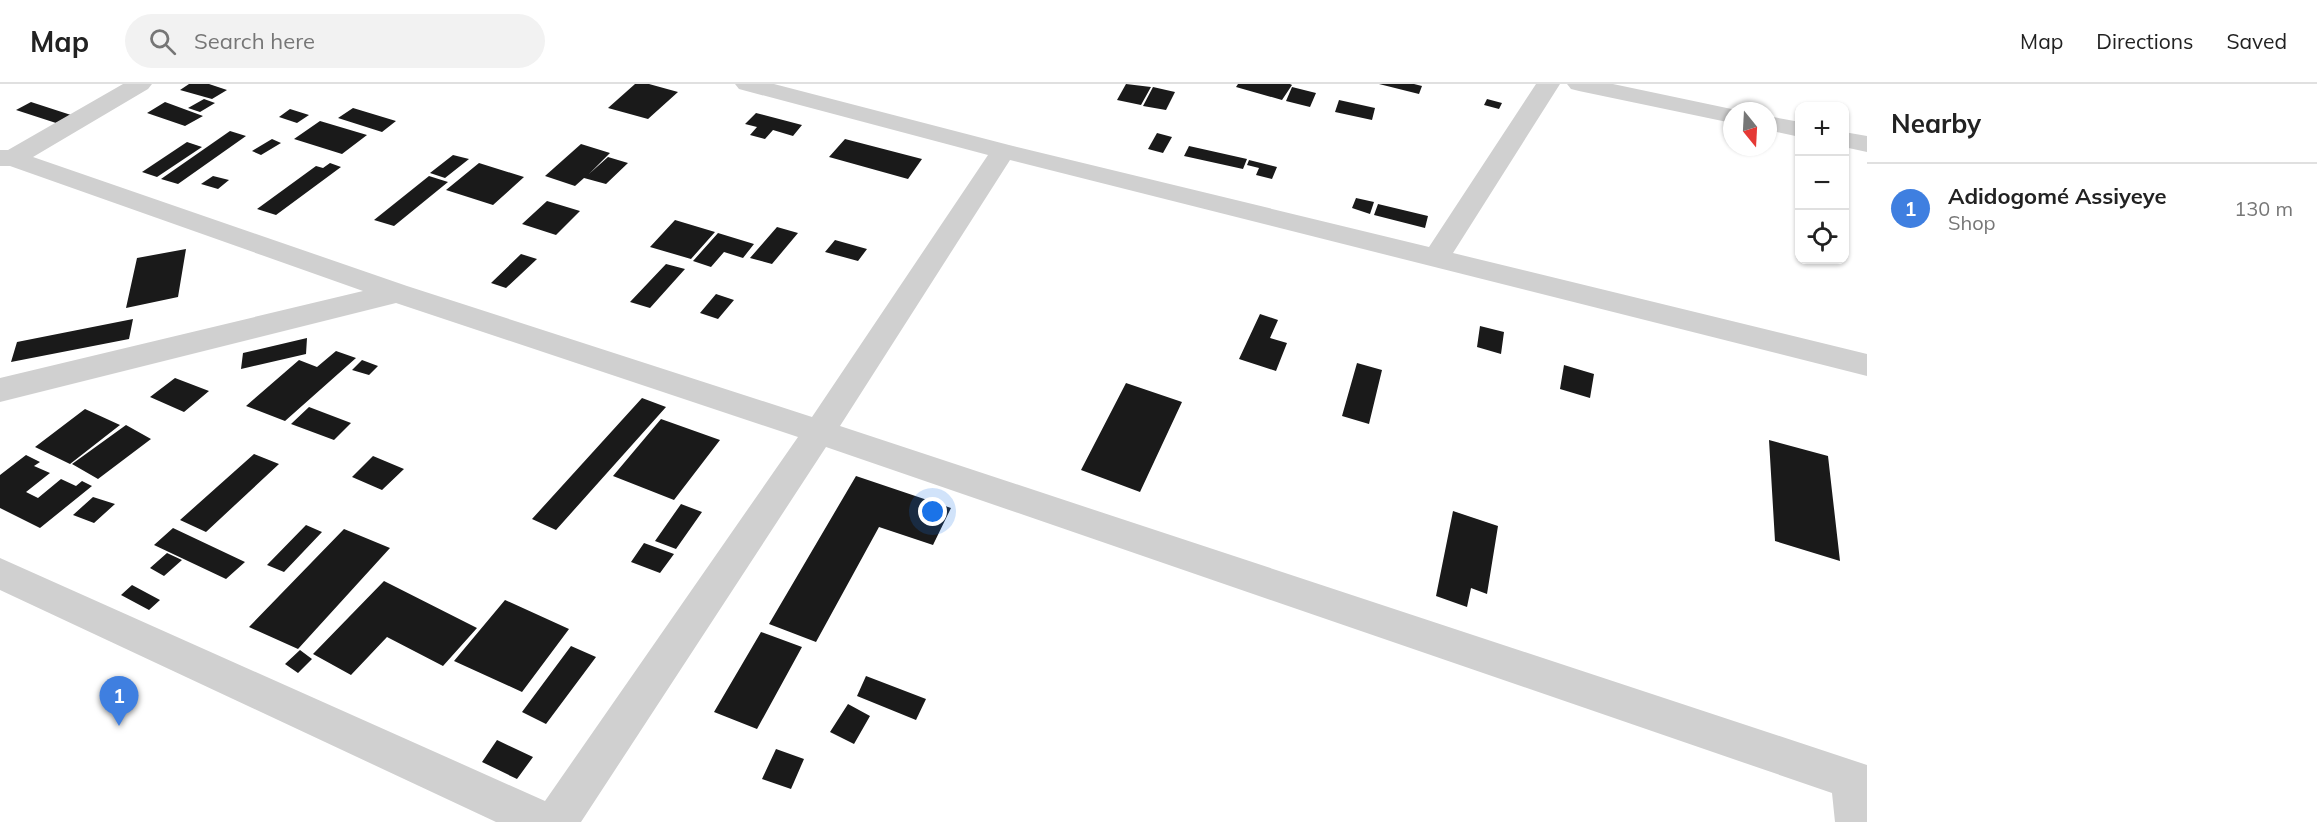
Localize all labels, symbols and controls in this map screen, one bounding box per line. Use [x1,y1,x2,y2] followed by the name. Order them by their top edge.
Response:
[125,14,545,68] search box
[30,24,89,59] text: Map
[146,25,179,58] icon: search
[194,27,315,55] text: Search here
[2020,28,2063,54] text: Map
[2096,28,2193,54] text: Directions
[2226,28,2287,54] text: Saved
[1723,102,1777,156] north arrow
[1795,102,1849,264] map controls
[1795,102,1849,156] button: +
[1891,107,1981,140] text: Nearby
[1795,156,1849,210] button: −
[1948,182,2167,210] text: Adidogomé Assiyeye
[1905,196,1917,221] text: 1
[2234,196,2293,221] text: 130 m
[1795,210,1849,264] button: locate
[1948,210,1996,235] text: Shop
[918,497,947,526] your location
[100,676,138,726] pin: 1

